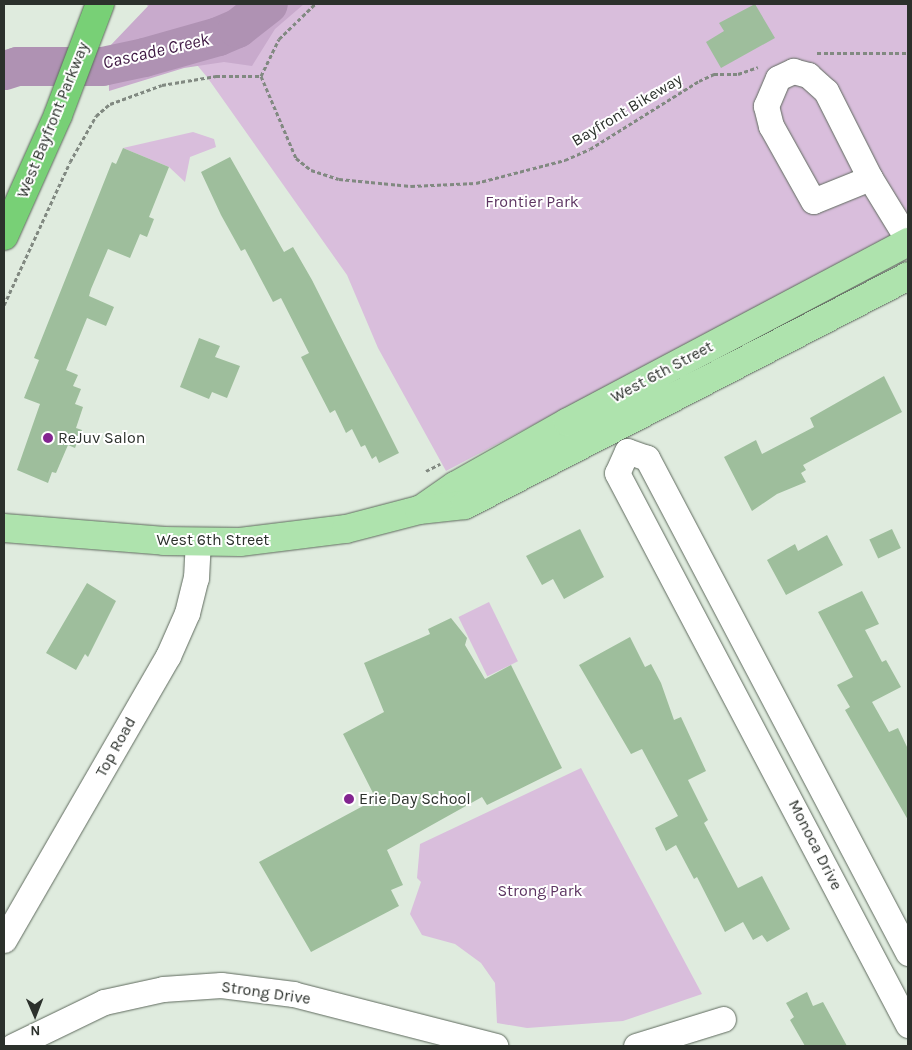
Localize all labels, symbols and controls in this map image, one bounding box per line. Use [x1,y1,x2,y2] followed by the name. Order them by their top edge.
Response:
[101,28,211,74] water label: Cascade Creek
[13,39,93,201] street label: West Bayfront Parkway
[568,69,686,151] street label: Bayfront Bikeway
[485,192,579,212] park label: Frontier Park
[608,337,716,407] street label: West 6th Street
[58,428,145,448] place label: ReJuv Salon
[42,432,54,444] marker: ReJuv Salon
[157,530,269,550] street label: West 6th Street
[92,714,140,780] street label: Top Road
[359,789,471,809] place label: Erie Day School
[343,793,355,805] marker: Erie Day School
[784,797,846,893] street label: Monoca Drive
[497,881,583,901] park label: Strong Park
[220,977,312,1009] street label: Strong Drive
[10,990,60,1040] north arrow
[30,1022,40,1039] text: N

